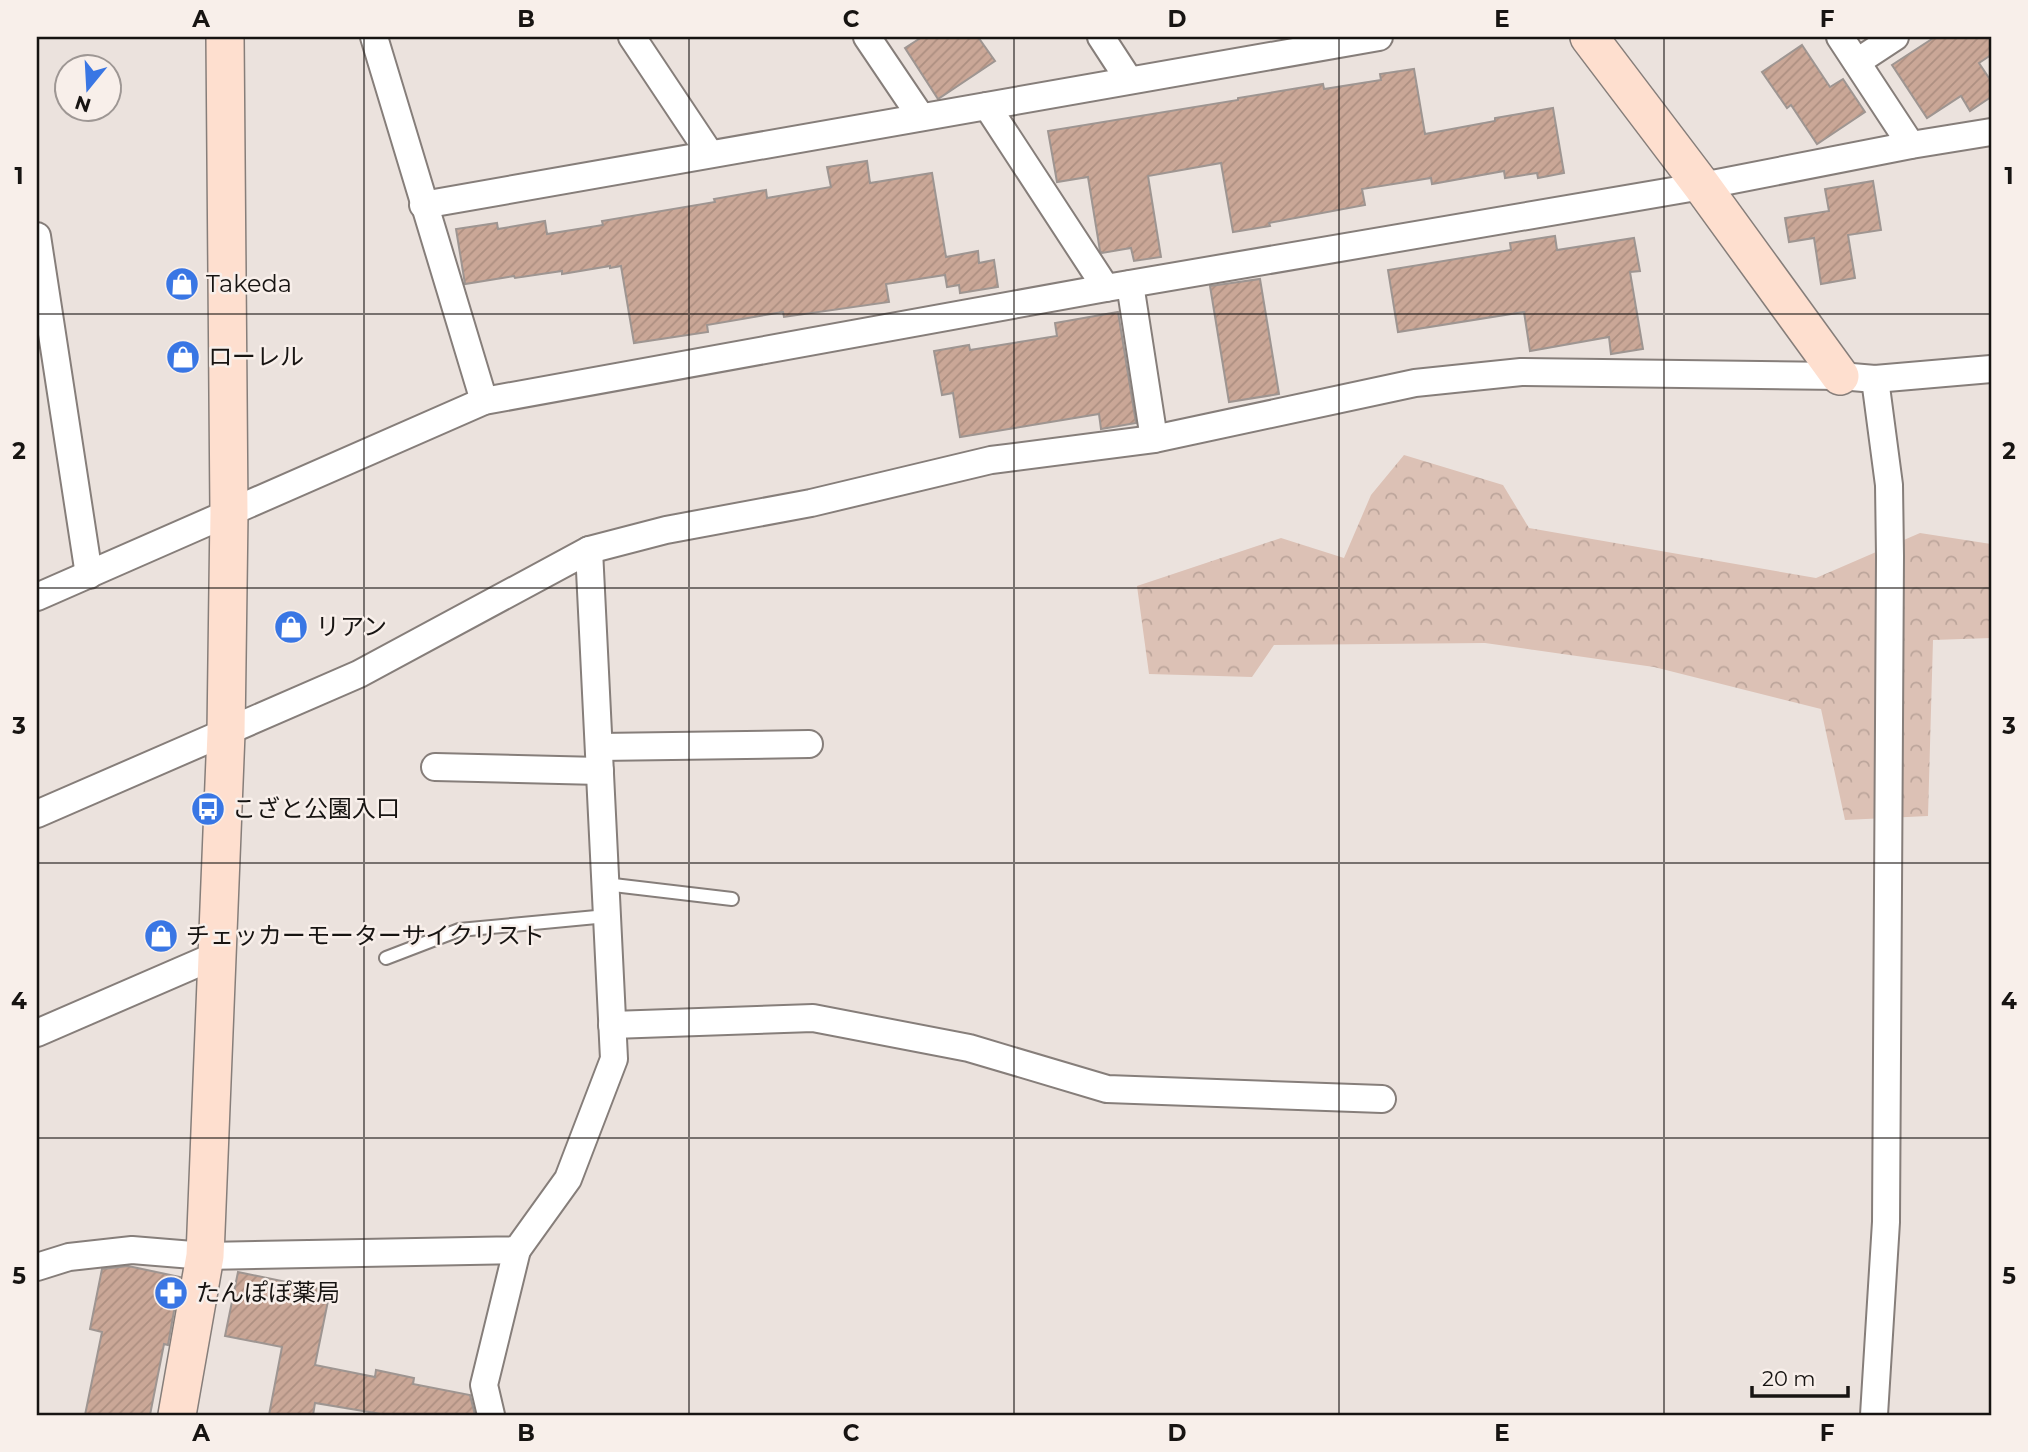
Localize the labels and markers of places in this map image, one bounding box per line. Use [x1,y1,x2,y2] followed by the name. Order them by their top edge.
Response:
[163,265,201,303] shop icon: Takeda
[206,269,292,298] place label: Takeda
[164,338,202,376] shop icon: ローレル
[208,342,304,371] place label: ローレル
[272,608,310,646] shop icon: リアン
[316,612,387,641] place label: リアン
[189,790,227,828] bus stop icon: こざと公園入口
[232,794,400,823] place label: こざと公園入口
[142,917,180,955] shop icon: チェッカーモーターサイクリスト
[186,921,545,950] place label: チェッカーモーターサイクリスト
[152,1274,190,1312] pharmacy icon: たんぽぽ薬局
[196,1278,340,1307] place label: たんぽぽ薬局

